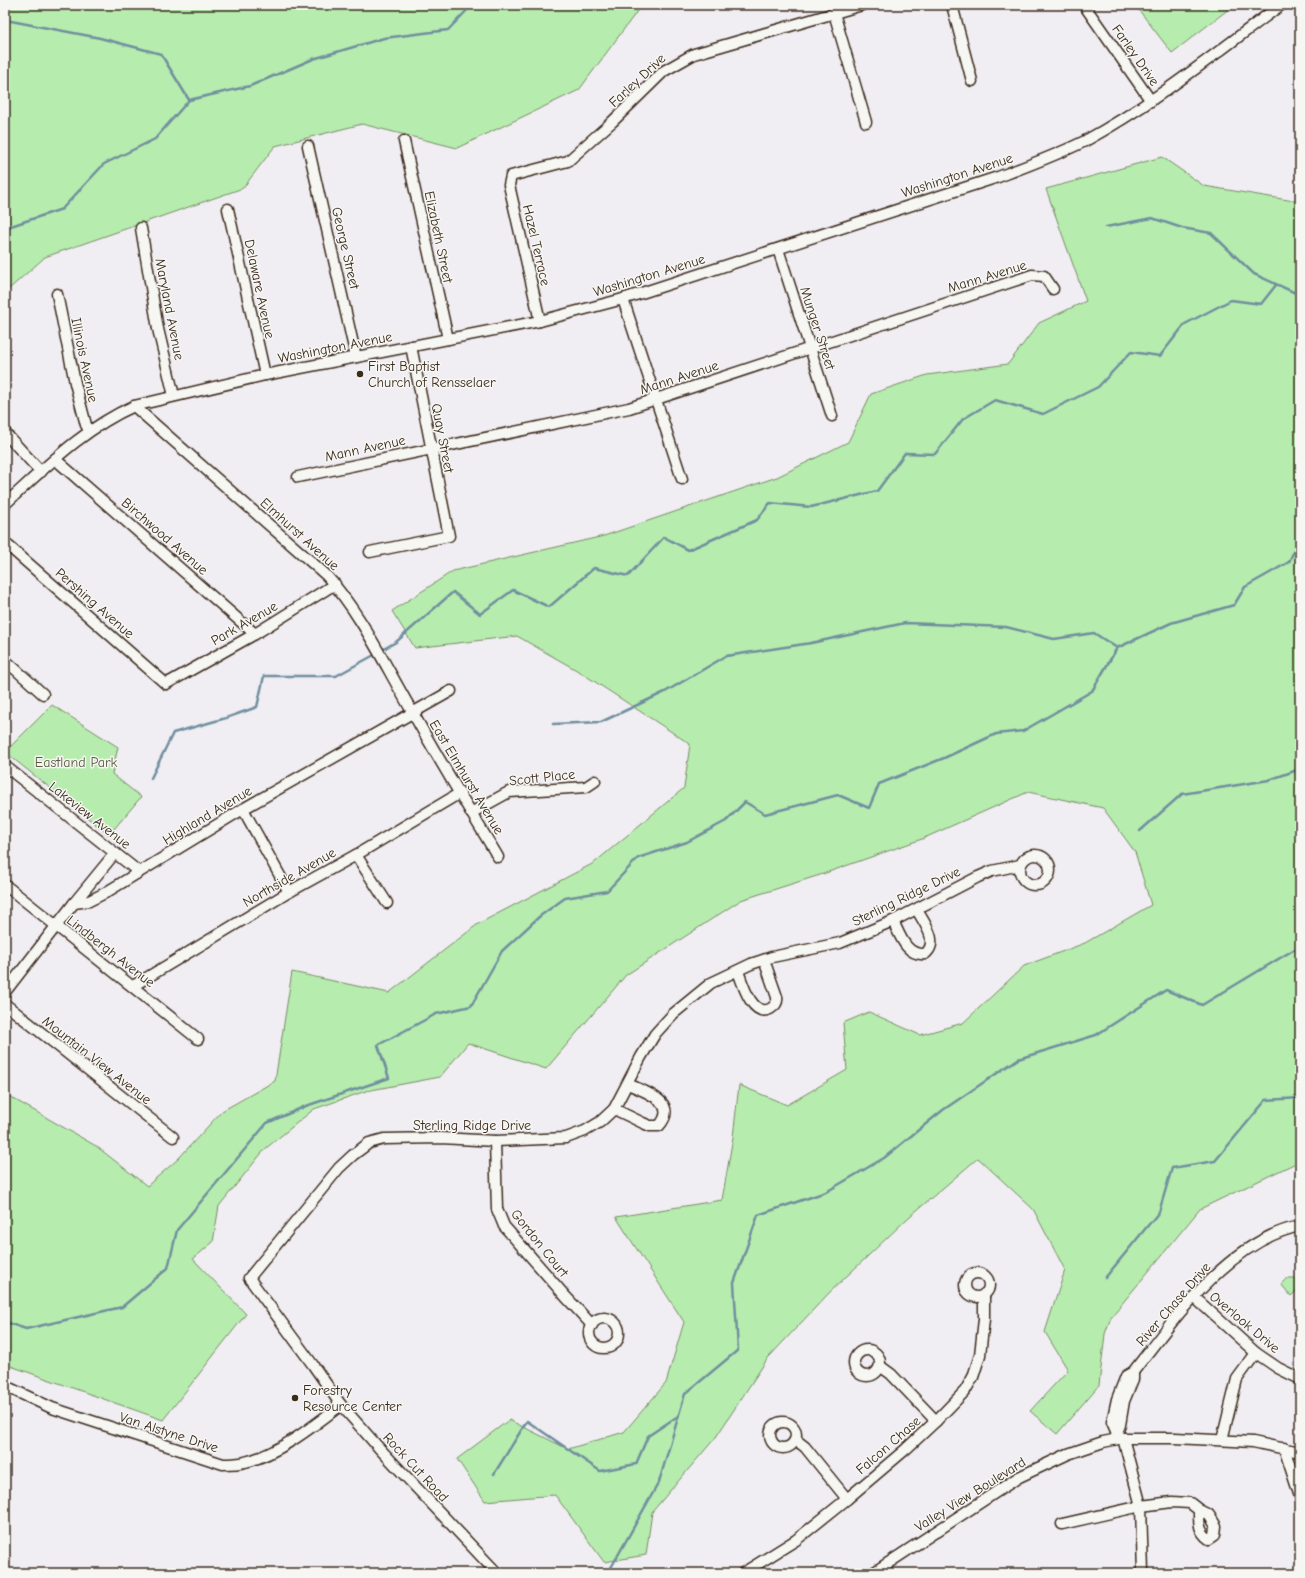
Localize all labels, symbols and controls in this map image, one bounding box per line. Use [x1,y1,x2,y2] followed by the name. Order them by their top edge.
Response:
[1108,21,1163,89] street label: Farley Drive
[606,50,669,111] street label: Farley Drive
[899,149,1015,202] street label: Washington Avenue
[420,190,457,286] street label: Elizabeth Street
[519,203,554,287] street label: Hazel Terrace
[328,205,363,292] street label: George Street
[241,238,278,340] street label: Delaware Avenue
[591,250,707,301] street label: Washington Avenue
[946,256,1029,297] street label: Mann Avenue
[151,257,188,362] street label: Maryland Avenue
[796,284,839,373] street label: Munger Street
[67,316,102,404] street label: Illinois Avenue
[276,328,394,367] street label: Washington Avenue
[638,357,721,398] street label: Mann Avenue
[368,358,496,391] place label: First Baptist Church of Rensselaer
[355,369,365,379] marker: First Baptist Church of Rensselaer
[427,402,458,475] street label: Quay Street
[323,432,407,465] street label: Mann Avenue
[118,494,211,579] street label: Birchwood Avenue
[257,494,343,574] street label: Elmhurst Avenue
[52,565,138,642] street label: Pershing Avenue
[208,598,281,649] street label: Park Avenue
[426,717,507,838] street label: East Elmhurst Avenue
[35,754,117,771] park label: Eastland Park
[508,766,576,789] street label: Scott Place
[45,778,134,853] street label: Lakeview Avenue
[160,782,255,849] street label: Highland Avenue
[240,844,339,911] street label: Northside Avenue
[849,863,963,930] street label: Sterling Ridge Drive
[63,912,158,991] street label: Lindbergh Avenue
[39,1012,155,1108] street label: Mountain View Avenue
[413,1117,531,1134] street label: Sterling Ridge Drive
[507,1206,573,1282] street label: Gordon Court
[1132,1259,1214,1350] street label: River Chase Drive
[1206,1288,1283,1357] street label: Overlook Drive
[303,1382,402,1415] place label: Forestry Resource Center
[290,1393,300,1403] marker: Forestry Resource Center
[117,1408,221,1457] street label: Van Alstyne Drive
[852,1413,924,1478] street label: Falcon Chase
[379,1429,452,1505] street label: Rock Cut Road
[912,1453,1029,1535] street label: Valley View Boulevard

